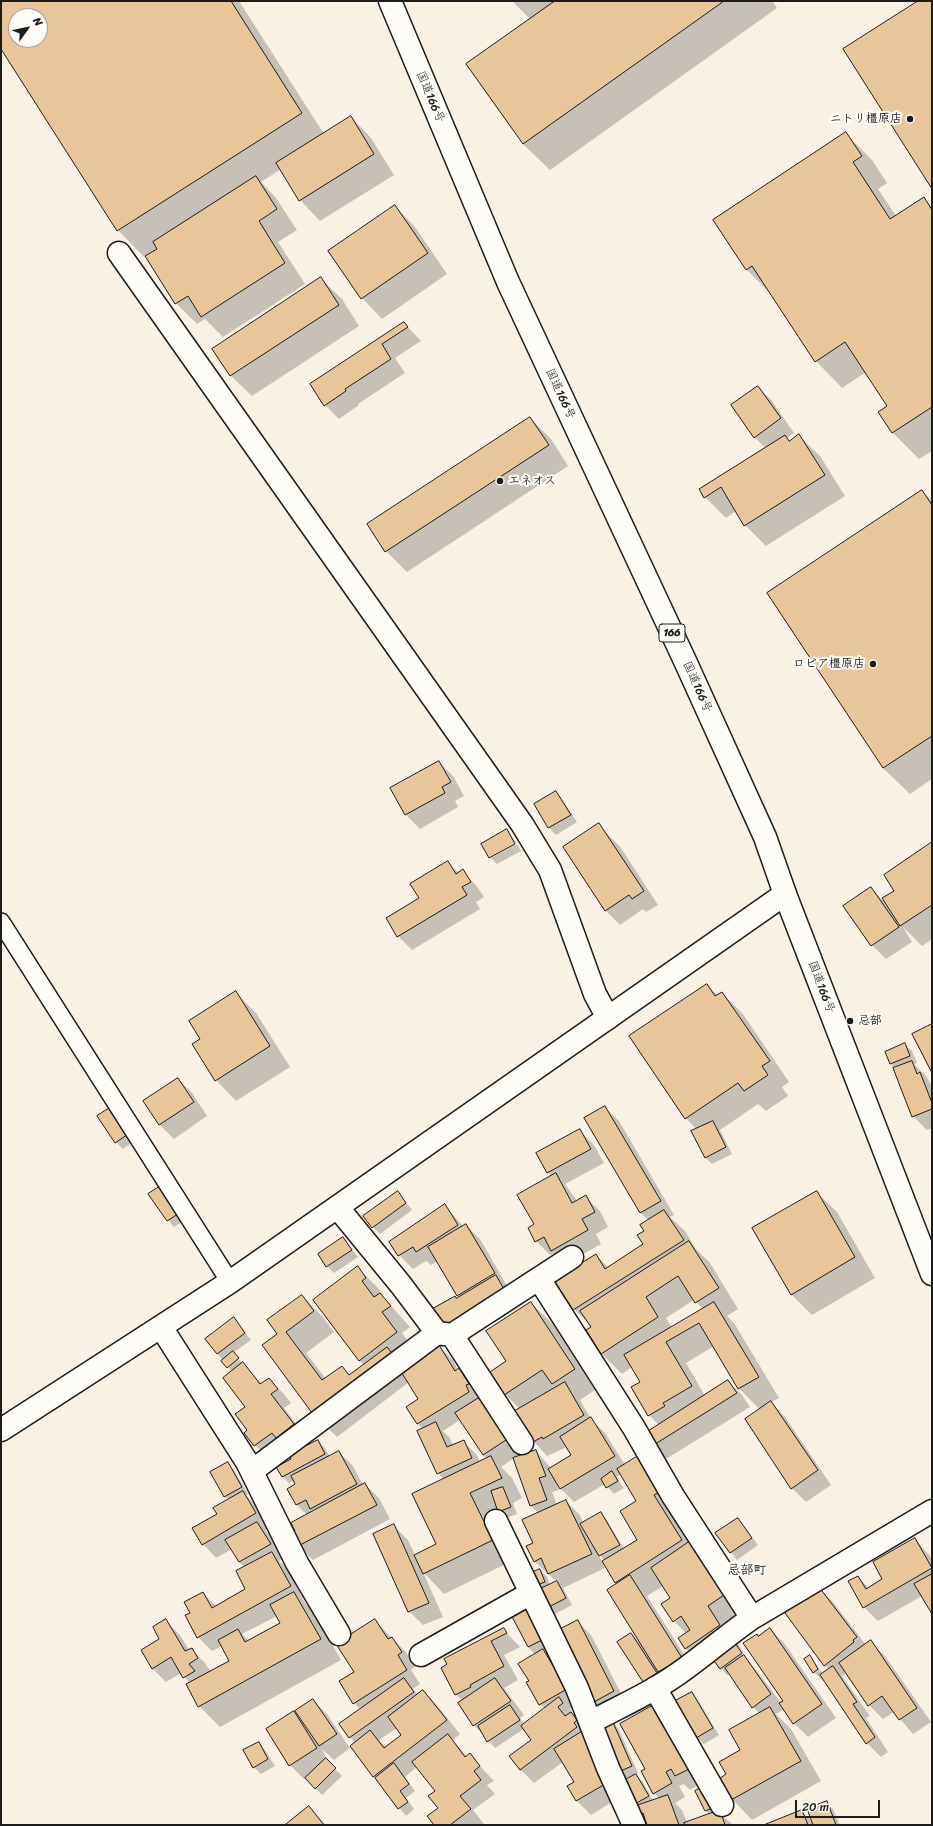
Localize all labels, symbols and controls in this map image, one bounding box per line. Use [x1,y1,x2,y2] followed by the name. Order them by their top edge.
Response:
[8,8,48,48] north arrow
[28,13,48,30] text: N
[413,69,447,125] street label: 国道166号
[830,112,902,126] place label: ニトリ橿原店
[905,114,915,124] marker: ニトリ橿原店
[542,366,578,422] street label: 国道166号
[508,474,556,488] place label: エネオス
[495,476,505,486] marker: エネオス
[659,624,685,642] road number: 166
[793,657,865,671] place label: ロピア橿原店
[679,659,715,715] street label: 国道166号
[868,659,878,669] marker: ロピア橿原店
[804,959,838,1015] street label: 国道166号
[858,1014,882,1028] place label: 忌部
[845,1016,855,1026] marker: 忌部
[728,1563,766,1579] district label: 忌部町
[797,1792,882,1818] scale bar
[802,1796,829,1818] text: 20 m

